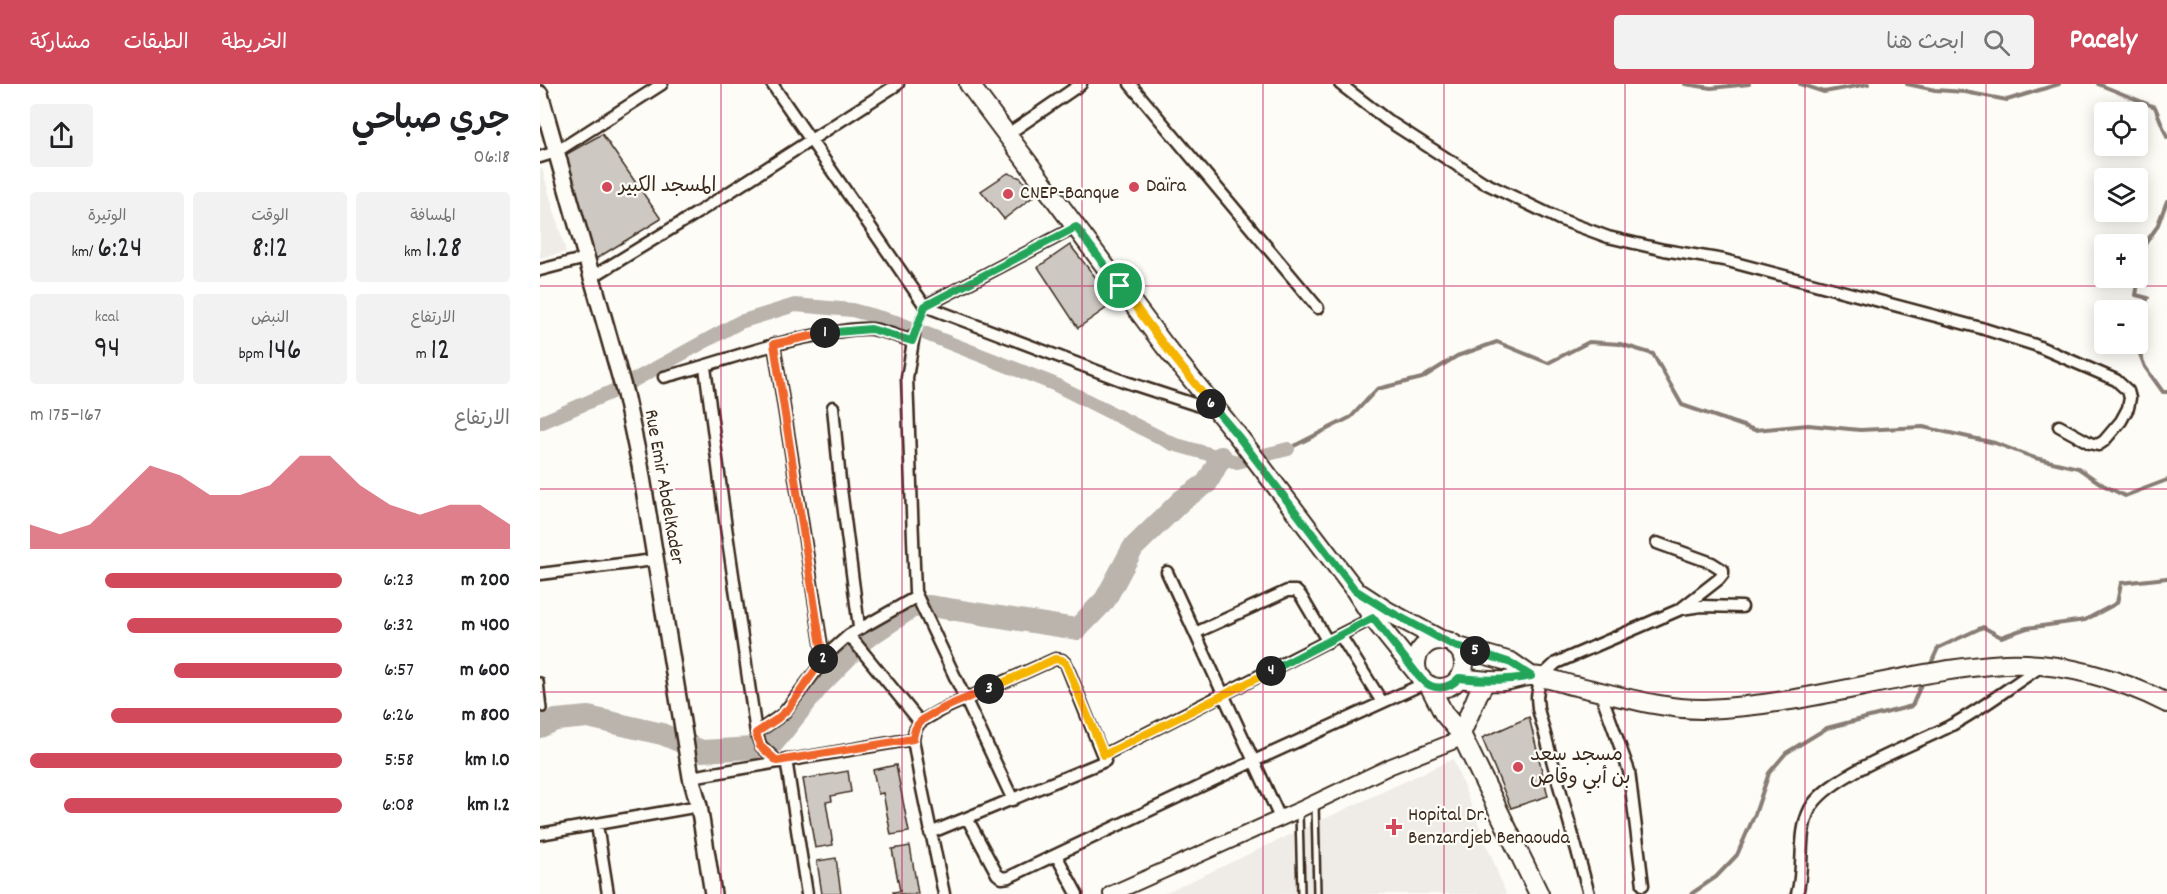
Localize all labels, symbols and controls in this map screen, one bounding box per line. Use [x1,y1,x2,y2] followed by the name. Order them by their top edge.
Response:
[1614,15,2034,69] search box
[2070,22,2137,62] text: Pacely
[1980,26,2013,59] icon: search
[1886,28,1965,59] text: ابحث هنا
[30,29,91,59] text: مشاركة
[124,29,189,59] text: الطبقات
[222,29,287,59] text: الخريطة
[352,98,510,145] text: جري صباحي
[2094,102,2148,354] map controls
[2094,102,2148,156] button: locate
[30,104,93,167] button: share
[474,144,510,172] text: 06:18
[2094,168,2148,222] button: layers
[617,173,716,201] place label: المسجد الكبير
[1146,173,1187,201] place label: Daïra
[600,180,614,194] marker: المسجد الكبير
[1020,180,1119,208] place label: CNEP-Banque
[1127,180,1141,194] marker: Daïra
[1001,187,1015,201] marker: CNEP-Banque
[88,205,126,228] text: الوتيرة
[251,205,289,228] text: الوقت
[410,205,456,228] text: المسافة
[97,229,143,272] text: 6:24
[252,229,288,272] text: 8:12
[425,229,462,272] text: 1.28
[2094,234,2148,288] button: +
[71,241,97,264] text: /km
[404,241,425,264] text: km
[1094,260,1145,311] pin
[1103,269,1136,302] icon: arrive
[2094,300,2148,354] button: −
[95,306,119,329] text: kcal
[251,307,289,330] text: النبض
[411,307,455,330] text: الارتفاع
[810,318,840,348] pin: 1
[823,321,827,344] text: 1
[94,329,120,372] text: 94
[268,331,301,374] text: 146
[430,331,450,374] text: 12
[239,343,268,366] text: bpm
[416,343,430,366] text: m
[1196,389,1226,419] pin: 6
[1207,392,1215,415] text: 6
[30,402,101,430] text: 167–175 m
[454,406,510,434] text: الارتفاع
[636,407,691,567] street label: Rue Emir AbdelKader
[383,567,414,595] text: 6:23
[461,567,510,595] text: 200 m
[383,612,414,640] text: 6:32
[462,612,510,640] text: 400 m
[1460,636,1490,666] pin: 5
[1471,639,1479,662] text: 5
[808,644,838,674] pin: 2
[820,647,827,670] text: 2
[1256,656,1286,686] pin: 4
[384,657,414,685] text: 6:57
[460,657,510,685] text: 600 m
[1268,659,1274,682] text: 4
[974,674,1004,704] pin: 3
[985,677,993,700] text: 3
[382,702,414,730] text: 6:26
[462,702,510,730] text: 800 m
[1530,742,1631,794] place label: مسجد سعد بن أبي وقاص
[384,747,414,775] text: 5:58
[465,747,510,775] text: 1.0 km
[1511,760,1525,774] marker: مسجد سعد بن أبي وقاص
[382,792,414,820] text: 6:08
[467,792,510,820] text: 1.2 km
[1408,802,1570,853] place label: Hopital Dr. Benzardjeb Benaouda
[1385,818,1403,836] marker: Hopital Dr. Benzardjeb Benaouda

